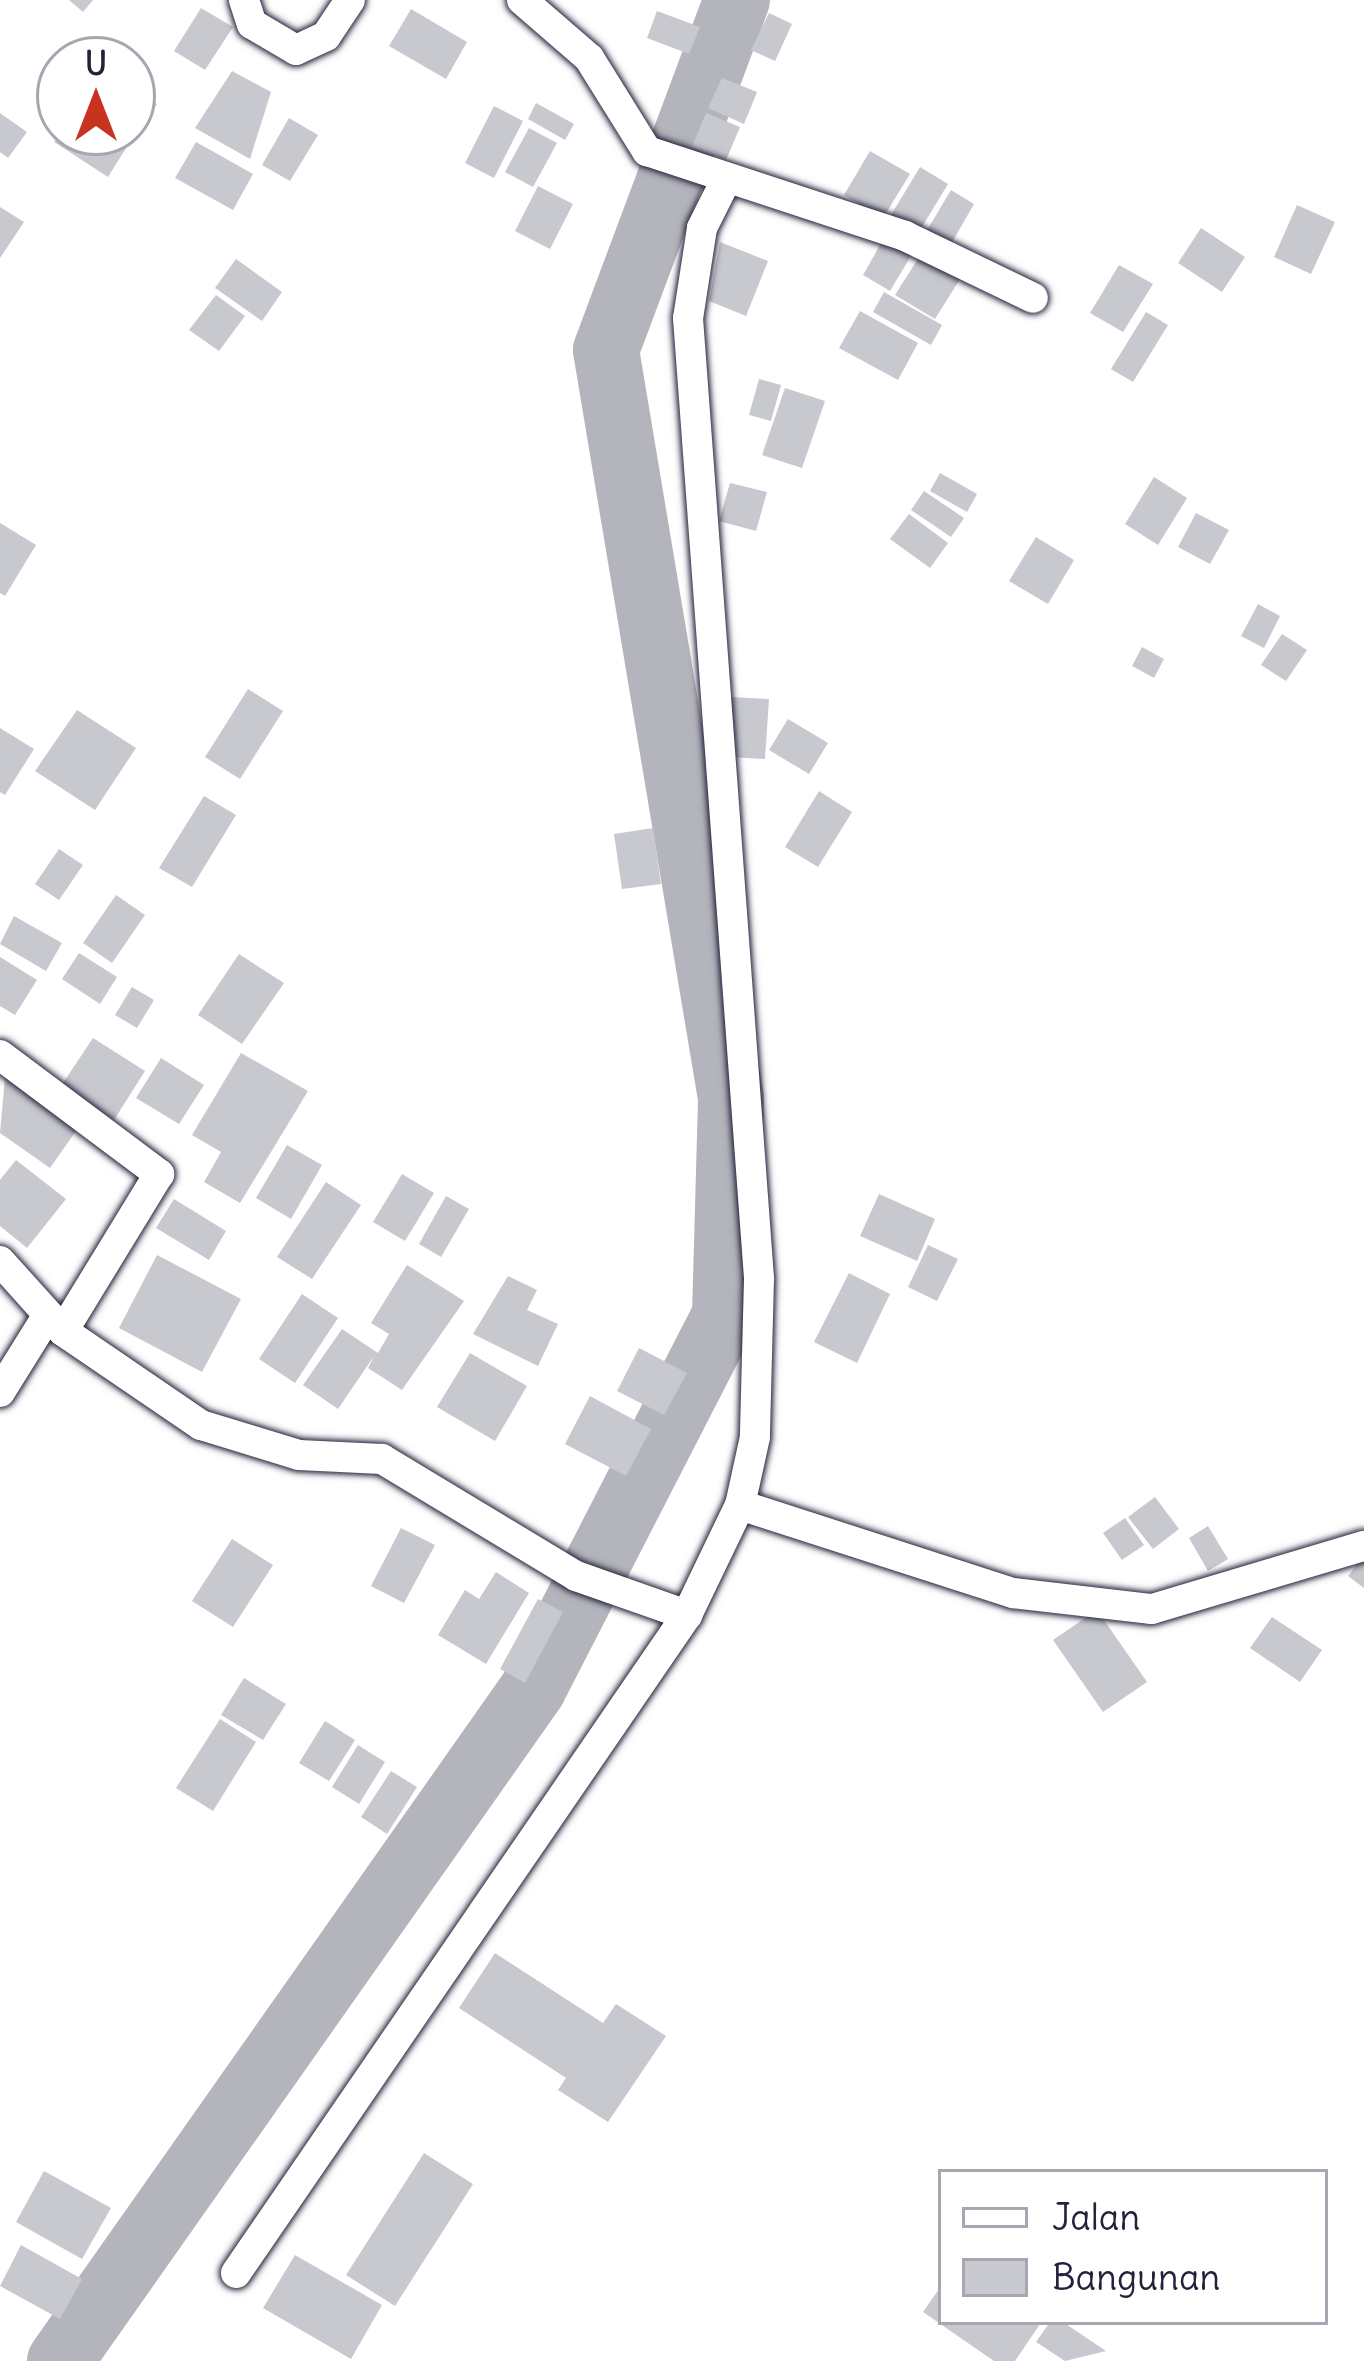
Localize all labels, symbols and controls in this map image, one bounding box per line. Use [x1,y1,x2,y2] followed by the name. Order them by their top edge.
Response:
[36,36,156,156] north arrow
[85,42,107,84] text: U
[938,2169,1328,2325] legend
[1052,2195,1140,2240] text: Jalan
[1052,2255,1220,2300] text: Bangunan

